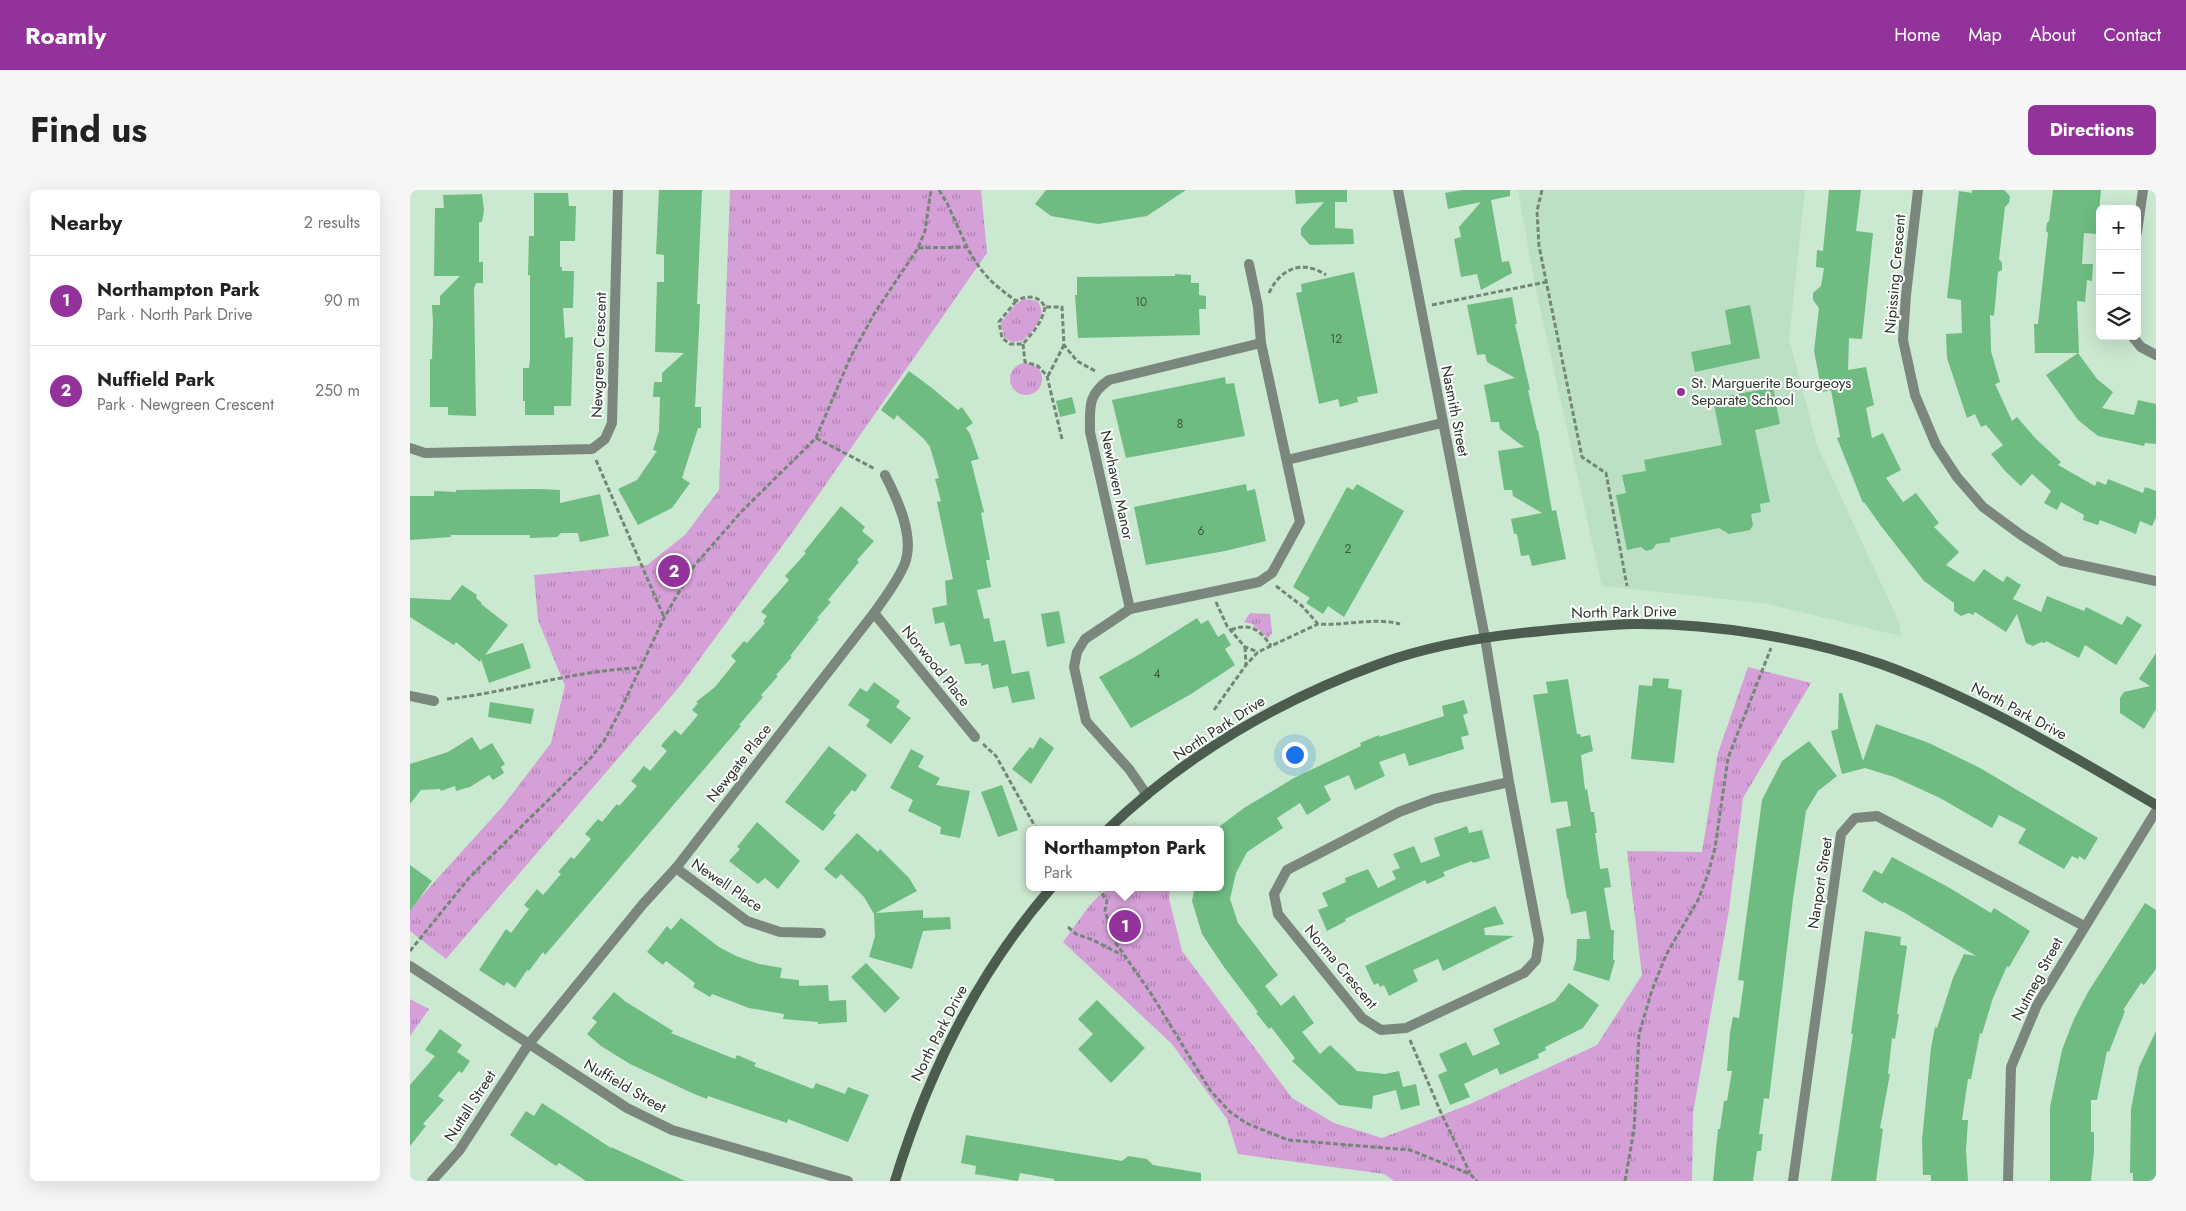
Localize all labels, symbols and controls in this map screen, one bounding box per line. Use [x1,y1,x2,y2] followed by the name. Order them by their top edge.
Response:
[25,18,106,53] text: Roamly
[1894,22,1940,48] text: Home
[1968,22,2002,48] text: Map
[2030,22,2075,48] text: About
[2103,22,2161,48] text: Contact
[30,105,147,155] text: Find us
[2028,105,2156,155] button: Directions
[2096,205,2141,340] map controls
[2096,205,2141,250] button: +
[50,208,122,238] text: Nearby
[304,211,360,234] text: 2 results
[1879,213,1911,335] street label: Nipissing Crescent
[2096,250,2141,295] button: −
[97,276,260,303] text: Northampton Park
[62,289,70,312] text: 1
[324,289,360,312] text: 90 m
[586,291,612,418] street label: Newgreen Crescent
[1135,293,1147,311] house number: 10
[2096,295,2141,340] button: layers
[97,303,252,326] text: Park · North Park Drive
[1330,330,1342,348] house number: 12
[1435,364,1475,459] street label: Nasmith Street
[97,366,215,393] text: Nuffield Park
[1691,372,1851,411] place label: St. Marguerite Bourgeoys Separate School
[61,379,71,402] text: 2
[315,379,360,402] text: 250 m
[1675,386,1687,398] marker: St. Marguerite Bourgeoys Separate School
[97,393,274,416] text: Park · Newgreen Crescent
[1177,415,1183,433] house number: 8
[1095,428,1140,543] street label: Newhaven Manor
[1198,522,1205,540] house number: 6
[1345,540,1352,558] house number: 2
[658,552,690,590] pin: 2
[1571,600,1677,624] street label: North Park Drive
[896,621,976,711] street label: Norwood Place
[1154,665,1161,683] house number: 4
[1967,677,2071,746] street label: North Park Drive
[1169,690,1269,766] street label: North Park Drive
[701,719,777,807] street label: Newgate Place
[1282,742,1308,768] your location
[1026,826,1224,891] popup
[1044,834,1206,861] text: Northampton Park
[1802,835,1838,930] street label: Nanport Street
[687,853,767,917] street label: Newell Place
[1044,861,1072,884] text: Park
[1109,907,1141,945] pin: 1
[1299,920,1383,1014] street label: Norma Crescent
[2006,933,2068,1025] street label: Nutmeg Street
[905,981,973,1085] street label: North Park Drive
[580,1053,671,1119] street label: Nuffield Street
[439,1066,502,1146] street label: Nuttall Street

